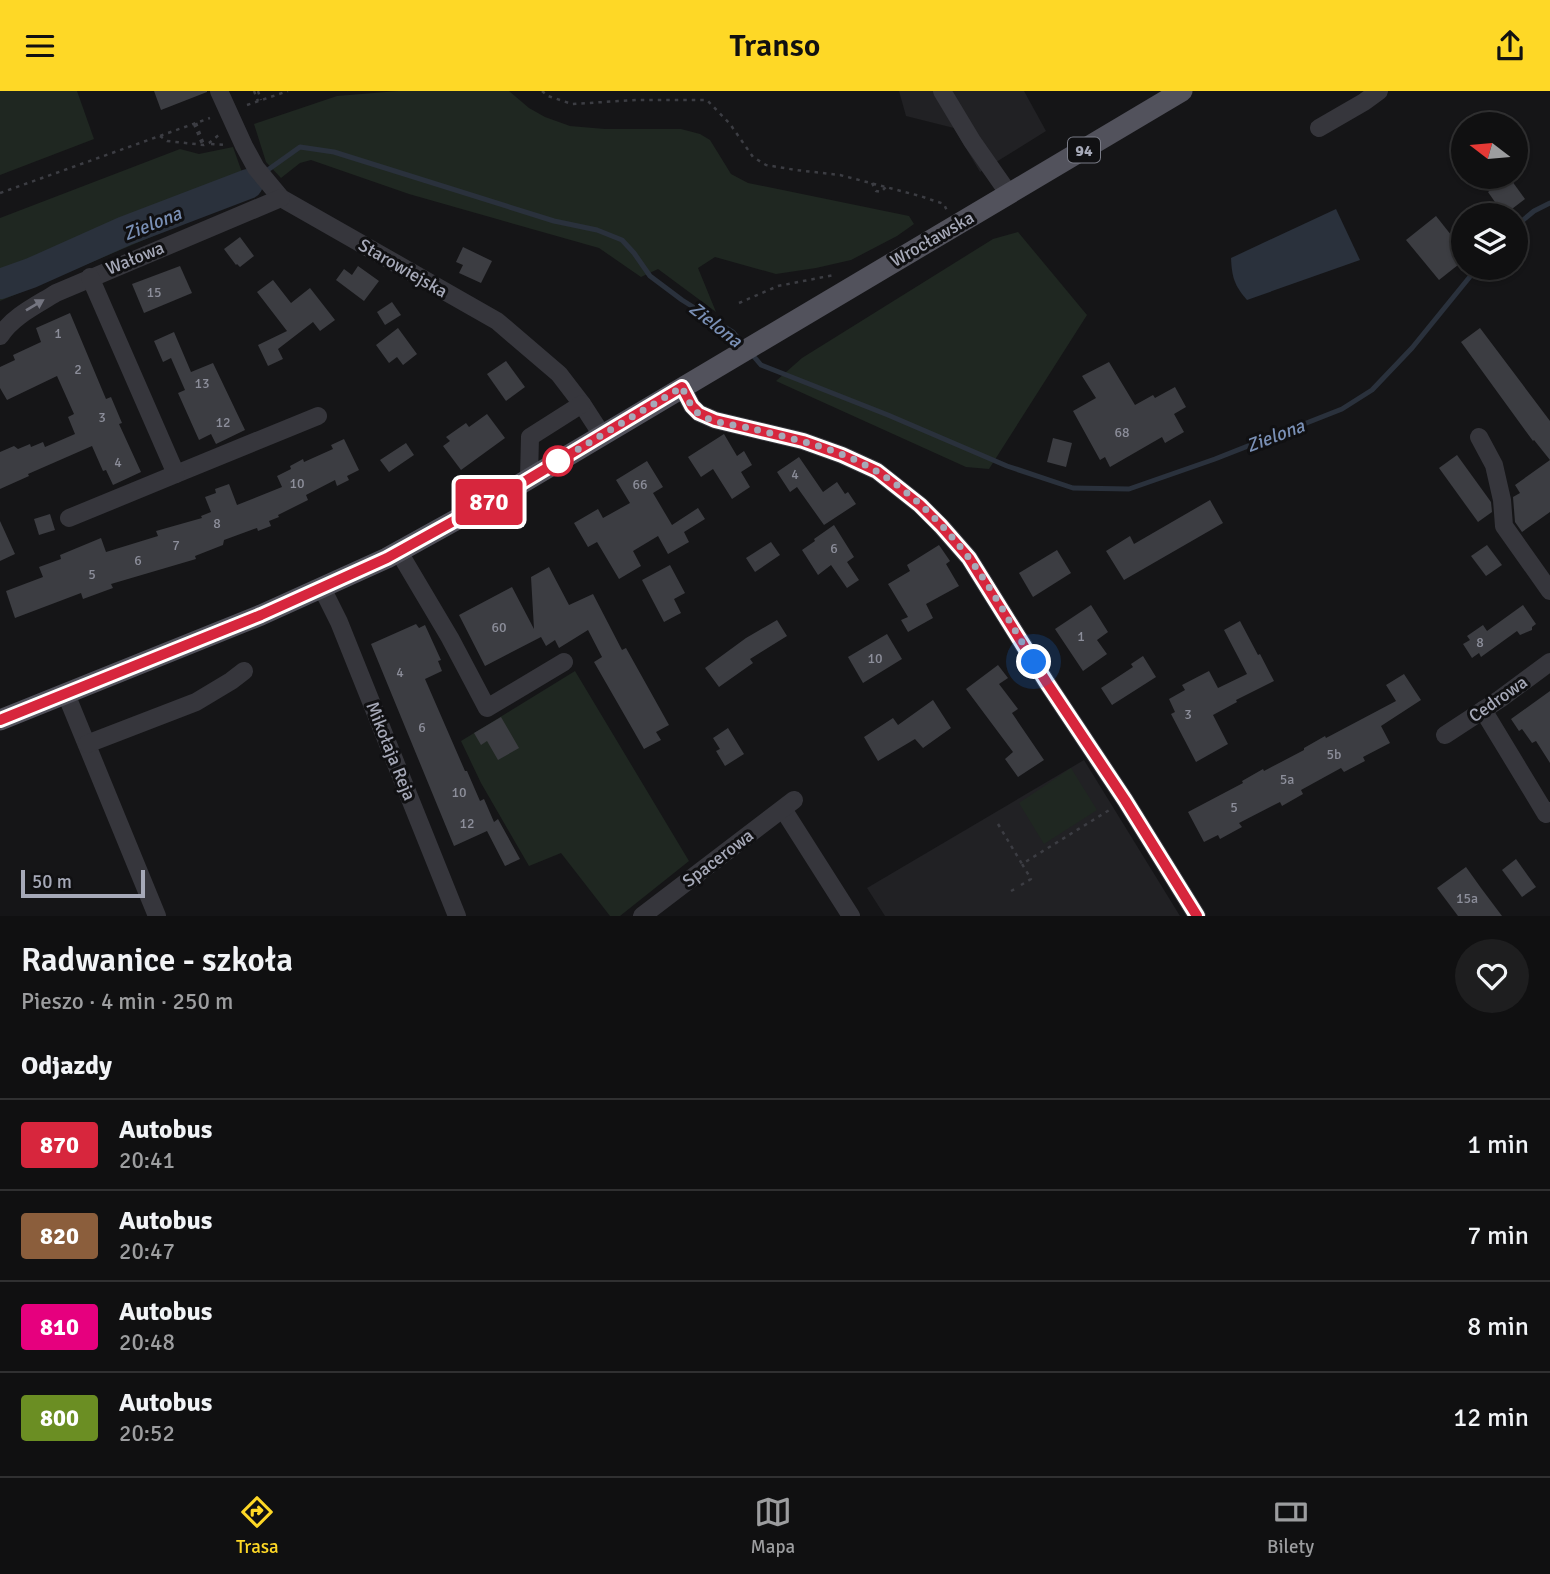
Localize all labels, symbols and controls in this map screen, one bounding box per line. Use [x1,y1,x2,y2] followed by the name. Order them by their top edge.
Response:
[729,26,821,65] text: Transo
[21,27,59,65] icon: menu
[1491,27,1529,65] icon: share
[1451,112,1528,189] north arrow
[1451,112,1528,280] map controls
[1068,137,1100,163] road number: 94
[120,201,186,246] water label: Zielona
[1451,203,1528,280] button: layers
[886,206,978,272] street label: Wrocławska
[355,234,451,302] street label: Starowiejska
[103,236,167,280] street label: Wałowa
[146,284,162,301] house number: 15
[684,297,748,354] water label: Zielona
[26,299,45,312] one-way arrow
[54,325,62,342] house number: 1
[74,361,82,378] house number: 2
[194,375,210,392] house number: 13
[98,409,106,426] house number: 3
[1243,413,1309,458] water label: Zielona
[215,414,231,431] house number: 12
[1114,424,1130,441] house number: 68
[543,446,573,476] unlabelled marker
[114,454,122,471] house number: 4
[791,466,799,483] house number: 4
[289,475,305,492] house number: 10
[632,476,648,493] house number: 66
[449,479,529,525] line badge: 870
[470,487,508,517] text: 870
[213,515,221,532] house number: 8
[172,537,180,554] house number: 7
[830,540,838,557] house number: 6
[134,552,142,569] house number: 6
[88,566,96,583] house number: 5
[491,619,507,636] house number: 60
[1077,628,1085,645] house number: 1
[1476,634,1484,651] house number: 8
[1016,644,1051,679] your location
[867,650,883,667] house number: 10
[396,664,404,681] house number: 4
[1464,671,1532,727] street label: Cedrowa
[361,698,421,804] street label: Mikołaja Reja
[1184,706,1192,723] house number: 3
[418,719,426,736] house number: 6
[1327,746,1341,763] house number: 5b
[1280,771,1294,788] house number: 5a
[451,784,467,801] house number: 10
[1230,799,1238,816] house number: 5
[459,815,475,832] house number: 12
[678,824,758,892] street label: Spacerowa
[21,867,145,899] scale bar
[32,870,72,894] text: 50 m
[1456,890,1478,907] house number: 15a
[1455,939,1529,1013] button: heart
[21,940,293,981] text: Radwanice - szkoła
[21,987,233,1016] text: Pieszo · 4 min · 250 m
[21,1050,112,1082] text: Odjazdy
[119,1114,212,1146] text: Autobus
[1467,1129,1529,1161] text: 1 min
[40,1130,79,1160] text: 870
[119,1146,175,1175] text: 20:41
[119,1205,212,1237] text: Autobus
[1467,1220,1529,1252] text: 7 min
[40,1221,79,1251] text: 820
[119,1237,175,1266] text: 20:47
[119,1296,212,1328] text: Autobus
[1467,1311,1529,1343] text: 8 min
[40,1312,79,1342] text: 810
[119,1328,175,1357] text: 20:48
[119,1387,212,1419] text: Autobus
[1453,1402,1529,1434] text: 12 min
[40,1403,79,1433] text: 800
[119,1419,175,1448] text: 20:52
[236,1493,279,1559] tab: Trasa
[751,1493,795,1559] tab: Mapa
[1267,1493,1314,1559] tab: Bilety

